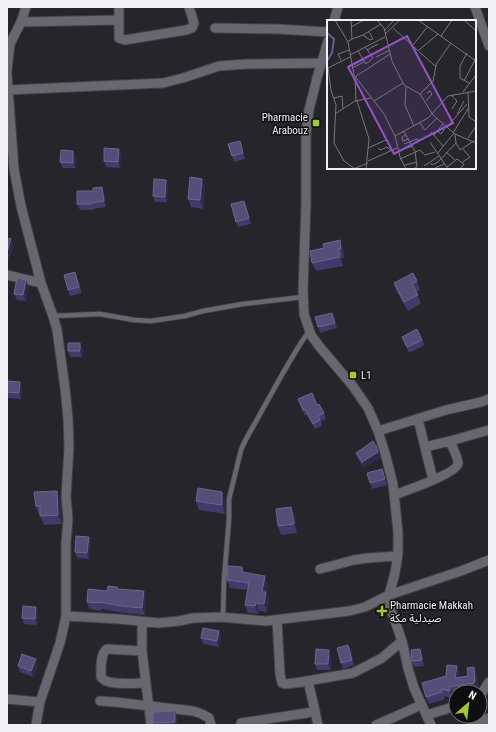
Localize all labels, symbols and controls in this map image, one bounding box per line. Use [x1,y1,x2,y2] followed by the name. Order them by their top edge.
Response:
[327,20,476,169] inset map
[262,111,308,137] place label: Pharmacie Arabouz
[311,118,321,128] marker: Pharmacie Arabouz
[361,369,372,382] place label: L1
[348,370,358,380] marker: L1
[390,599,473,625] place label: Pharmacie Makkah صيدلية مكة
[377,606,387,616] marker: Pharmacie Makkah صيدلية مكة
[448,684,488,724] north arrow
[466,688,479,703] text: N

